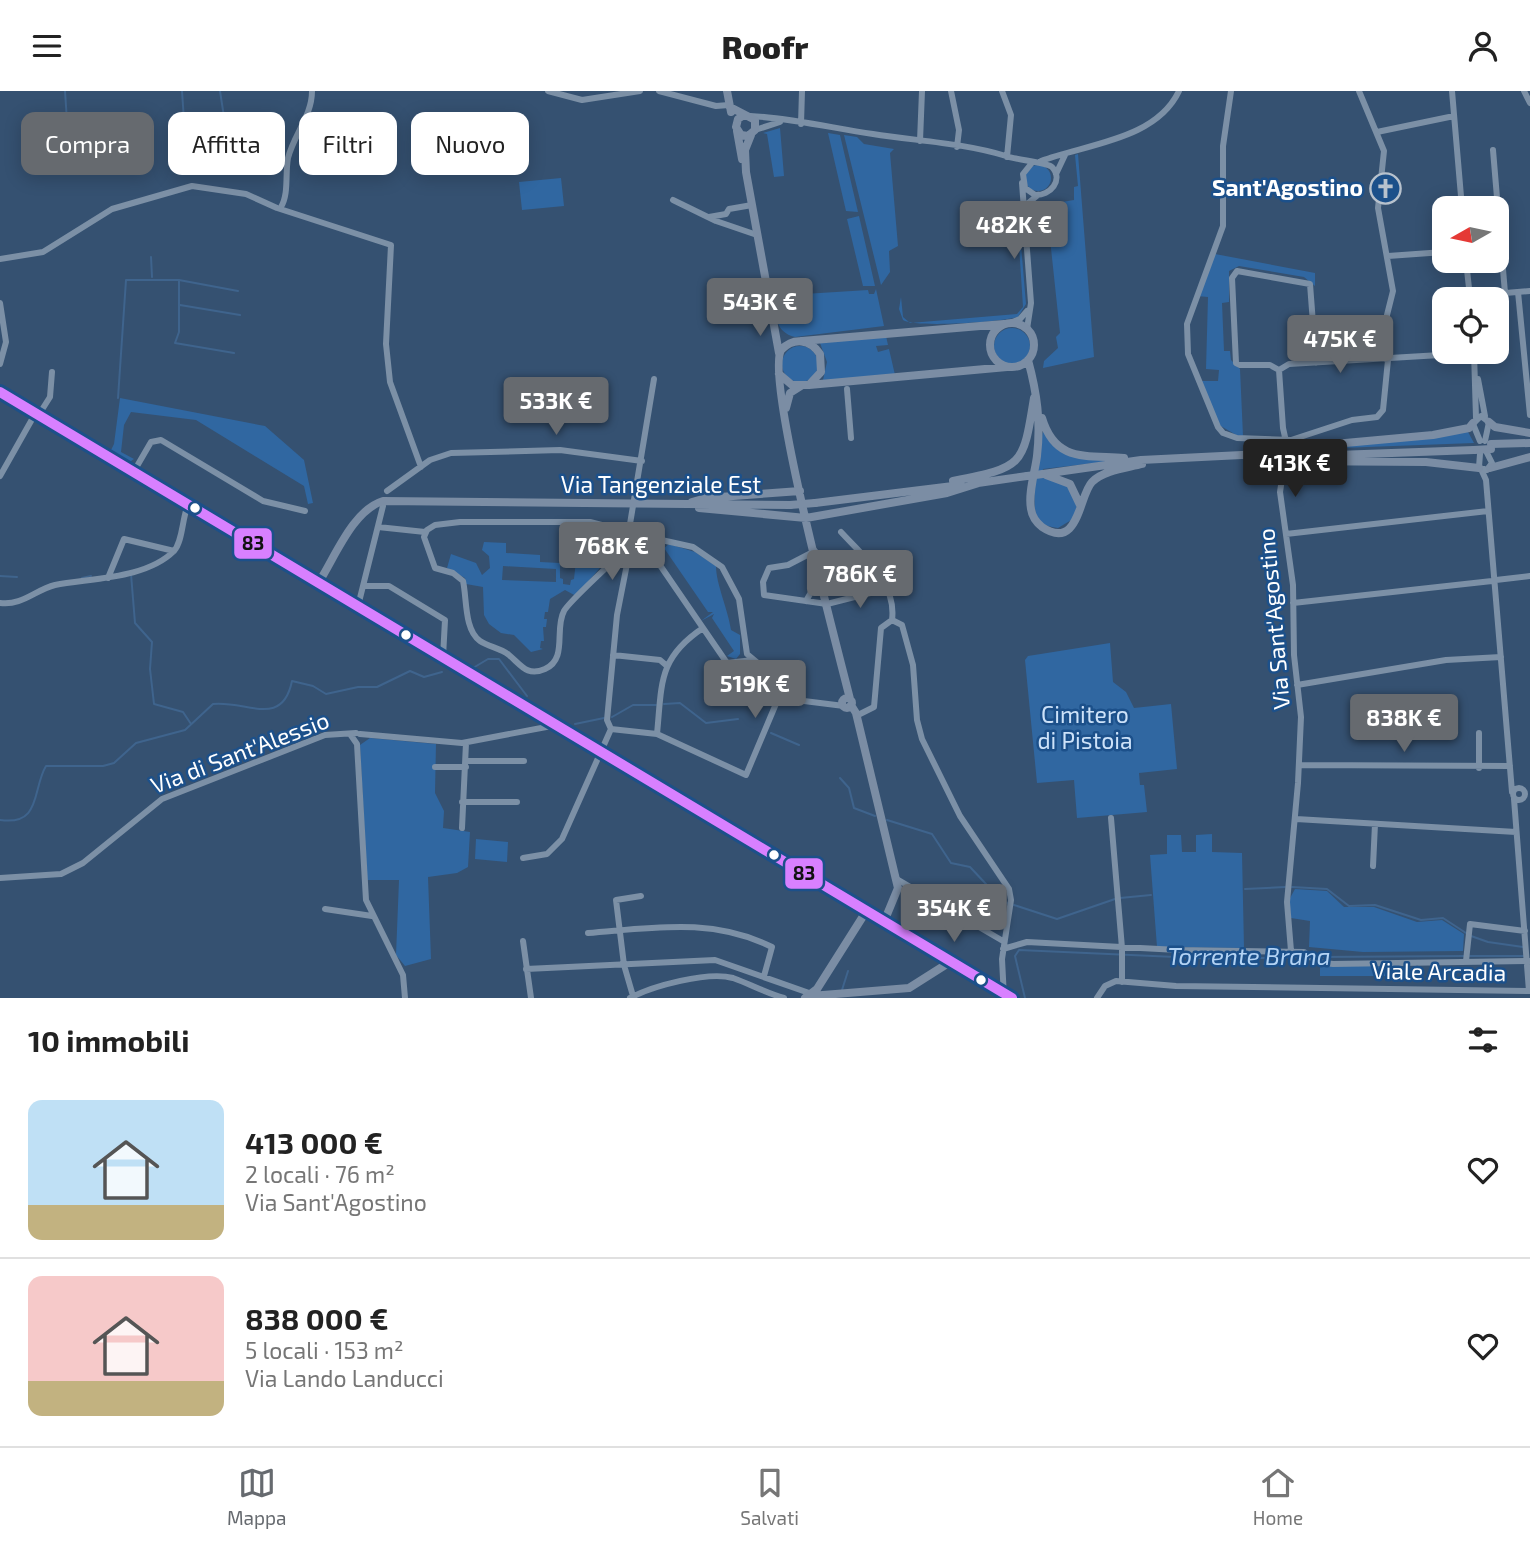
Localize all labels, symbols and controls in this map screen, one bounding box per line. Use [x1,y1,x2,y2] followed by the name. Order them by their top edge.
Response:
[28,27,66,65] icon: menu
[722,27,808,65] text: Roofr
[1464,27,1502,65] icon: person
[21,112,154,175] chip: Compra
[168,112,285,175] chip: Affitta
[299,112,397,175] chip: Filtri
[411,112,529,175] chip: Nuovo
[1369,171,1403,205] church icon: Sant'Agostino
[1212,173,1363,201] place label: Sant'Agostino
[1432,196,1508,273] north arrow
[1432,196,1509,364] map controls
[957,201,1071,261] pin: 482K €
[976,210,1052,238] text: 482K €
[703,279,817,338] pin: 543K €
[723,287,797,315] text: 543K €
[1432,287,1509,364] button: locate
[1283,315,1397,375] pin: 475K €
[1303,324,1377,352] text: 475K €
[499,377,613,437] pin: 533K €
[520,386,592,414] text: 533K €
[1238,439,1352,499] pin: 413K €
[1259,448,1331,476] text: 413K €
[561,470,761,498] street label: Via Tangenziale Est
[188,501,202,515] unlabelled marker
[555,523,669,582] pin: 768K €
[233,527,273,560] line badge: 83
[1251,527,1295,711] street label: Via Sant'Agostino
[242,531,264,554] text: 83
[575,531,649,559] text: 768K €
[803,551,917,610] pin: 786K €
[823,559,897,587] text: 786K €
[399,628,413,642] unlabelled marker
[698,661,812,720] pin: 519K €
[720,669,790,697] text: 519K €
[1347,695,1461,754] pin: 838K €
[1037,700,1133,754] park label: Cimitero di Pistoia
[1366,703,1442,731] text: 838K €
[147,705,333,799] street label: Via di Sant'Alessio
[767,848,781,862] unlabelled marker
[784,857,824,890] line badge: 83
[793,861,815,884] text: 83
[897,885,1011,944] pin: 354K €
[917,893,991,921] text: 354K €
[1167,941,1331,970] water label: Torrente Brana
[1371,956,1507,986] street label: Viale Arcadia
[974,973,988,987] unlabelled marker
[1464,1021,1502,1059] icon: filters
[28,1022,189,1058] text: 10 immobili
[245,1124,383,1160] text: 413 000 €
[84,1128,168,1212] icon: home
[1464,1151,1502,1189] icon: heart
[245,1160,395,1188] text: 2 locali · 76 m²
[245,1188,427,1216] text: Via Sant'Agostino
[245,1300,388,1336] text: 838 000 €
[84,1304,168,1388] icon: home
[1464,1327,1502,1365] icon: heart
[245,1336,404,1364] text: 5 locali · 153 m²
[245,1364,444,1392] text: Via Lando Landucci
[227,1464,286,1529] tab: Mappa
[740,1464,799,1529] tab: Salvati
[1253,1464,1303,1529] tab: Home

